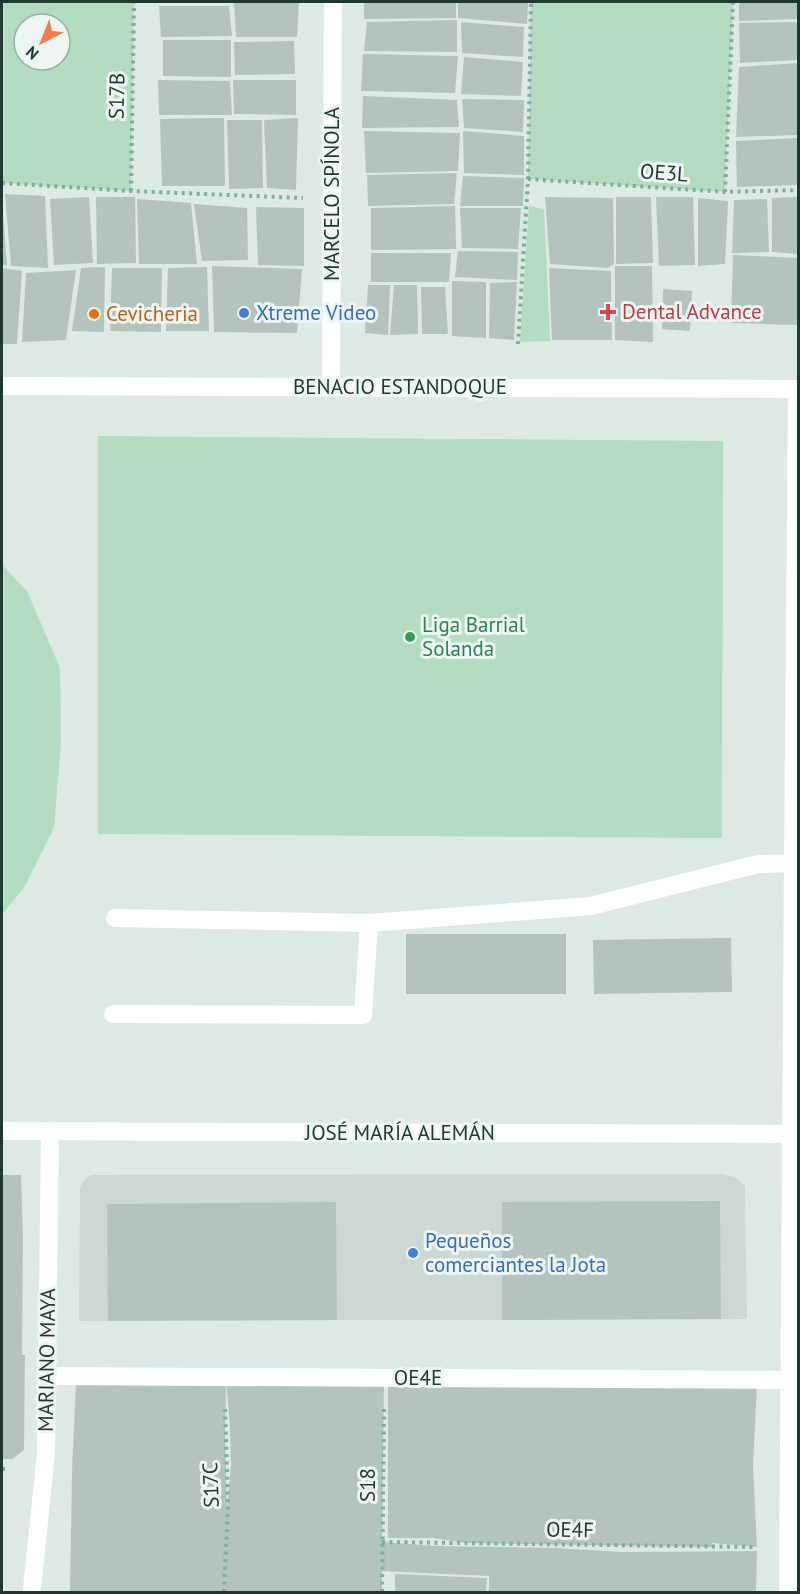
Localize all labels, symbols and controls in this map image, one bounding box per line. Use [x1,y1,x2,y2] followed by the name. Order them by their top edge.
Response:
[12,12,72,72] north arrow
[21,42,43,64] text: N
[103,73,130,119] street label: S17B
[318,106,345,281] street label: MARCELO SPÍNOLA
[639,157,689,188] street label: OE3L
[622,298,762,325] place label: Dental Advance
[256,299,376,326] place label: Xtreme Video
[106,300,198,327] place label: Cevicheria
[599,303,617,321] marker: Dental Advance
[237,306,251,320] marker: Xtreme Video
[87,307,101,321] marker: Cevicheria
[293,373,507,400] street label: BENACIO ESTANDOQUE
[422,611,525,662] place label: Liga Barrial Solanda
[403,630,417,644] marker: Liga Barrial Solanda
[304,1119,495,1146] street label: JOSÉ MARÍA ALEMÁN
[425,1227,606,1278] place label: Pequeños comerciantes la Jota
[406,1246,420,1260] marker: Pequeños comerciantes la Jota
[32,1287,61,1432] street label: MARIANO MAYA
[394,1364,442,1391] street label: OE4E
[196,1462,225,1508] street label: S17C
[354,1468,381,1502] street label: S18
[546,1516,594,1543] street label: OE4F

